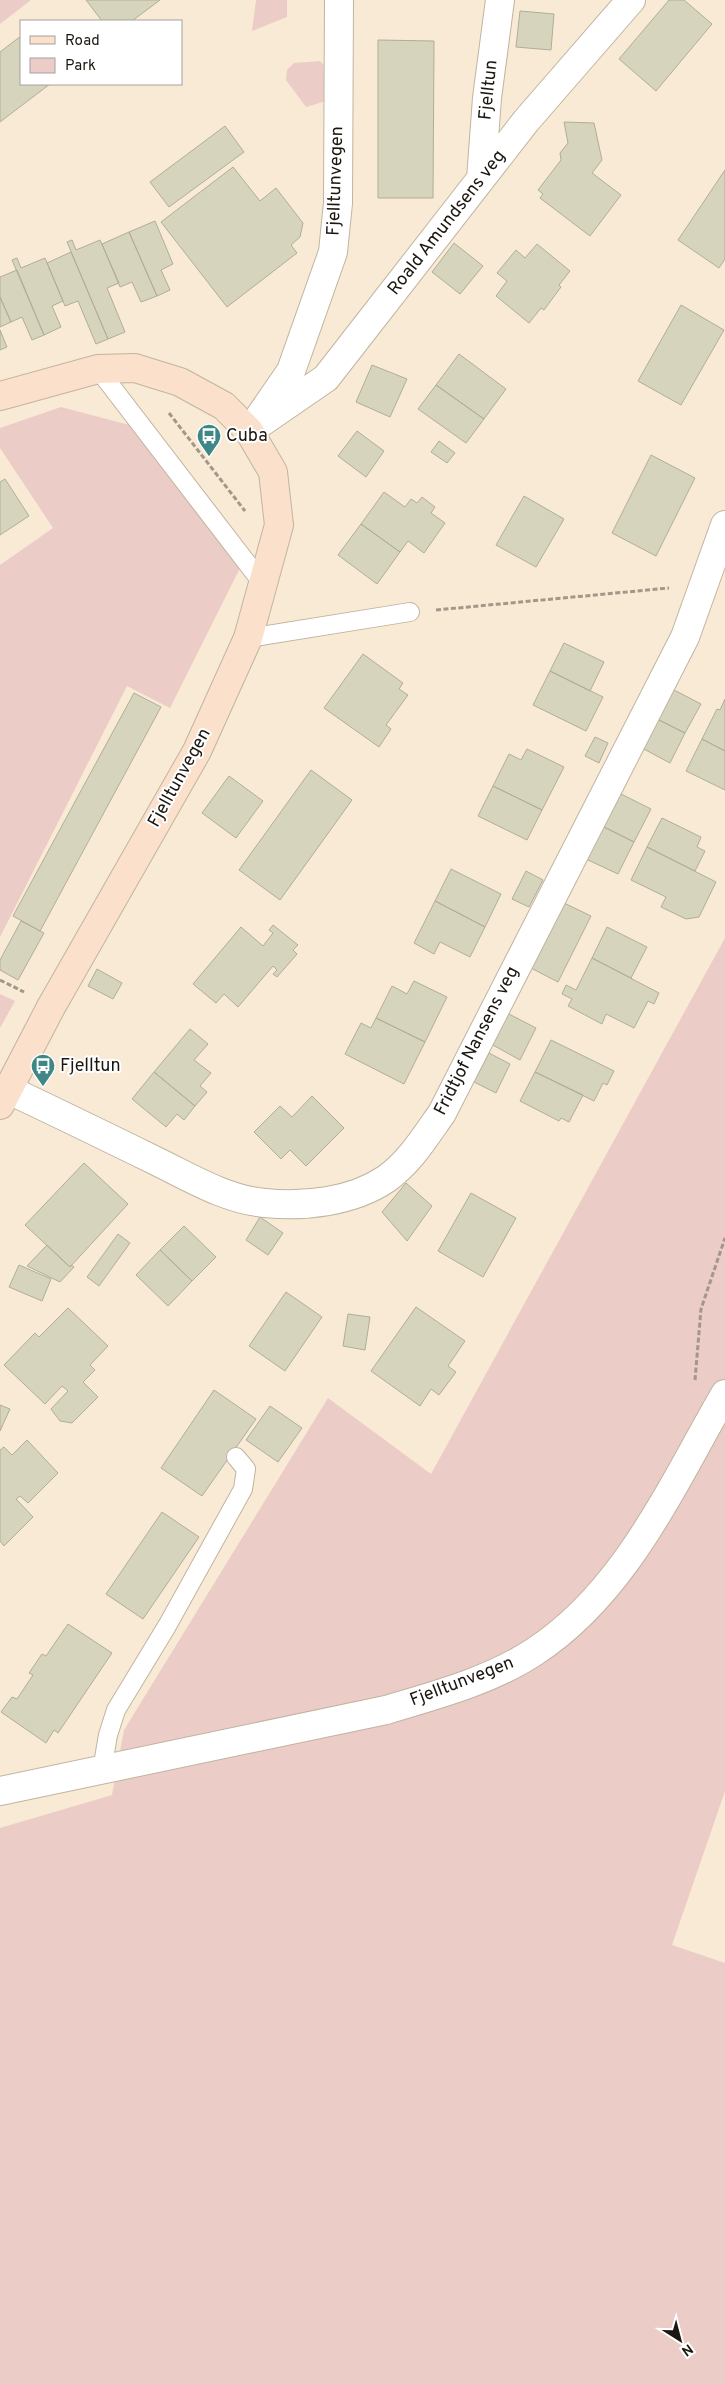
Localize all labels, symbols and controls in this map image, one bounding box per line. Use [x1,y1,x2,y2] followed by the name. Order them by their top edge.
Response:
[20,20,182,85] legend
[65,32,100,51] text: Road
[65,57,96,76] text: Park
[474,59,504,121] street label: Fjelltun
[323,126,349,236] street label: Fjelltunvegen
[383,146,511,300] street label: Roald Amundsens veg
[196,423,222,457] bus stop icon: Cuba
[226,425,268,448] place label: Cuba
[143,724,217,832] street label: Fjelltunvegen
[430,963,524,1119] street label: Fridtjof Nansens veg
[30,1053,56,1087] bus stop icon: Fjelltun
[60,1055,121,1078] place label: Fjelltun
[407,1652,517,1712] street label: Fjelltunvegen
[655,2315,705,2365] north arrow
[678,2339,696,2359] text: N

